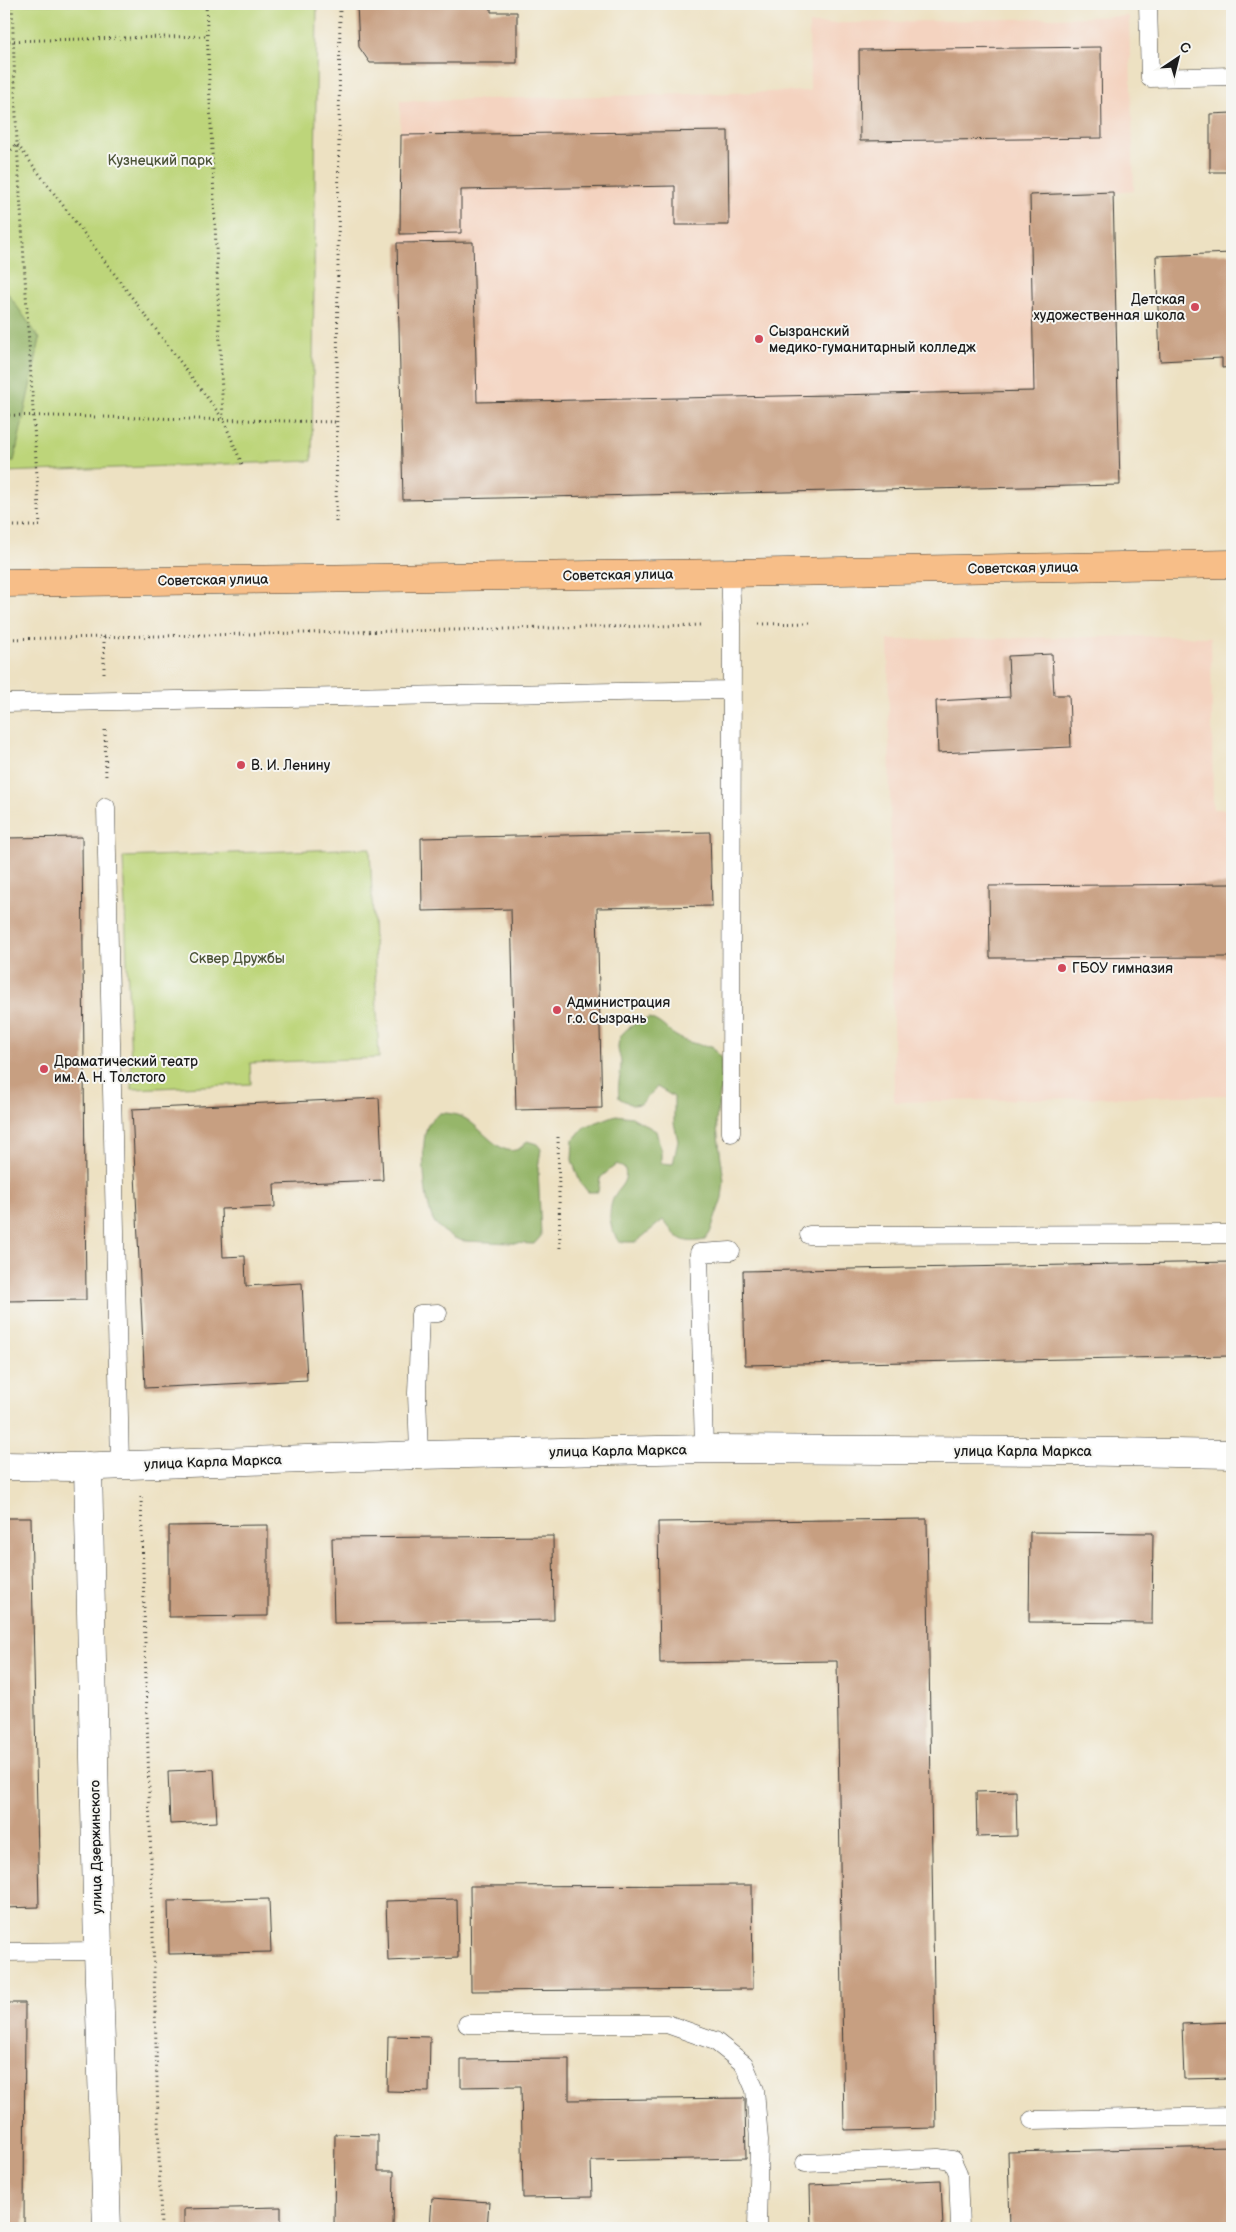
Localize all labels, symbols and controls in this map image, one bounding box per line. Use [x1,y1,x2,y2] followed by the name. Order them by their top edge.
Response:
[1154,32,1204,82] north arrow
[1176,38,1194,58] text: С
[108,152,213,169] park label: Кузнецкий парк
[1034,291,1186,324] place label: Детская художественная школа
[1189,301,1201,313] marker: Детская художественная школа
[769,323,976,356] place label: Сызранский медико-гуманитарный колледж
[753,333,765,345] marker: Сызранский медико-гуманитарный колледж
[967,559,1079,577] street label: Советская улица
[562,566,674,584] street label: Советская улица
[157,571,269,589] street label: Советская улица
[251,757,331,774] place label: В. И. Ленину
[235,759,247,771] marker: В. И. Ленину
[189,950,285,967] park label: Сквер Дружбы
[1072,960,1173,977] place label: ГБОУ гимназия
[1056,962,1068,974] marker: ГБОУ гимназия
[566,994,670,1027] place label: Администрация г.о. Сызрань
[551,1004,563,1016] marker: Администрация г.о. Сызрань
[54,1053,198,1086] place label: Драматический театр им. А. Н. Толстого
[38,1063,50,1075] marker: Драматический театр им. А. Н. Толстого
[549,1441,688,1461] street label: улица Карла Маркса
[954,1443,1093,1460] street label: улица Карла Маркса
[144,1451,283,1473] street label: улица Карла Маркса
[86,1780,106,1914] street label: улица Дзержинского

